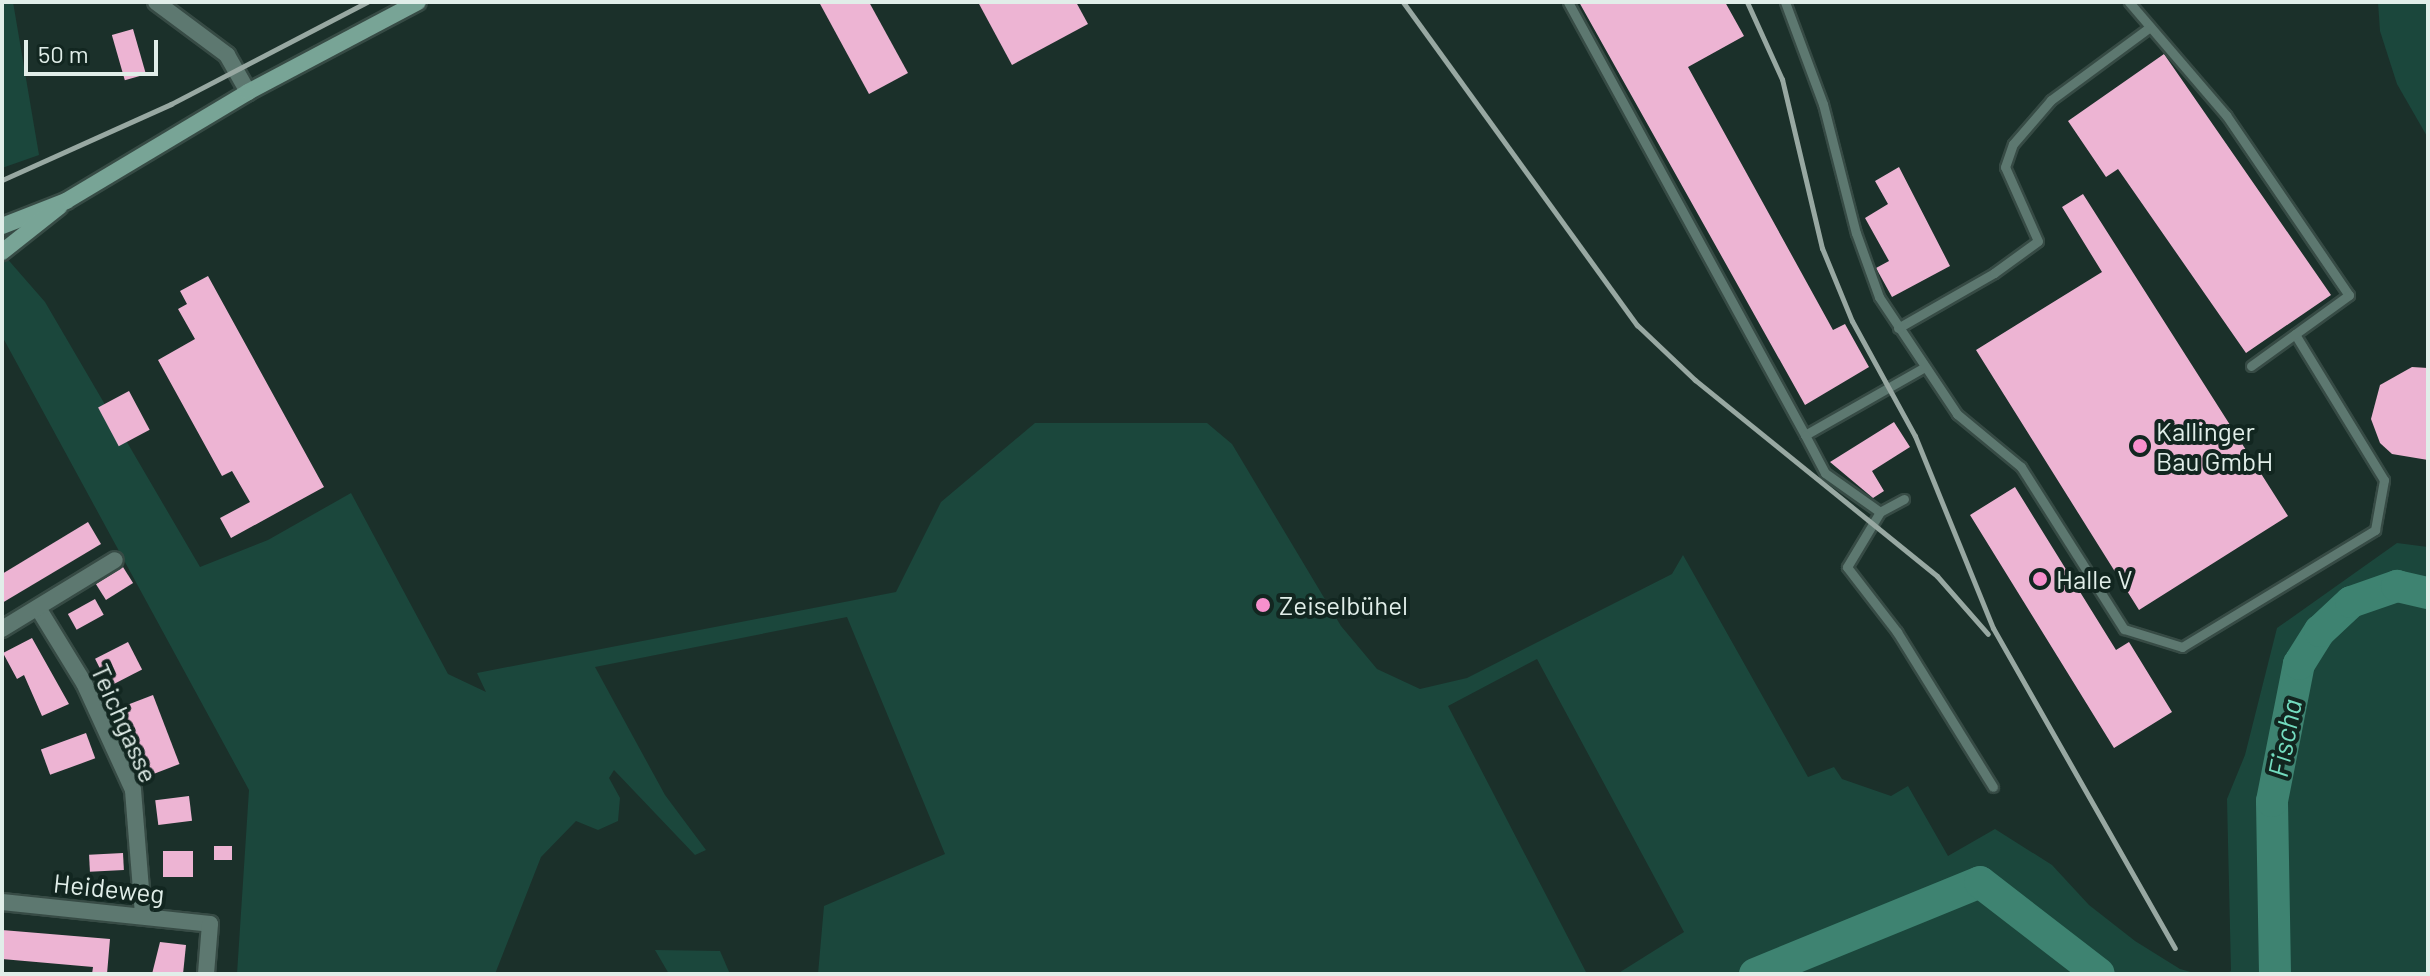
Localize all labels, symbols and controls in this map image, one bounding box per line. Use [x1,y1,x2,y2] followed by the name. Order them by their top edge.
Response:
[28,24,162,74] scale bar
[38,39,89,68] text: 50 m
[2156,415,2273,476] place label: Kallinger Bau GmbH
[2131,437,2149,455] marker: Kallinger Bau GmbH
[2056,563,2133,595] place label: Halle V
[2031,570,2049,588] marker: Halle V
[1279,589,1408,621] place label: Zeiselbühel
[1254,596,1272,614] marker: Zeiselbühel
[85,659,165,787] street label: Teichgasse
[2260,696,2308,780] water label: Fischa
[52,867,166,909] street label: Heideweg

